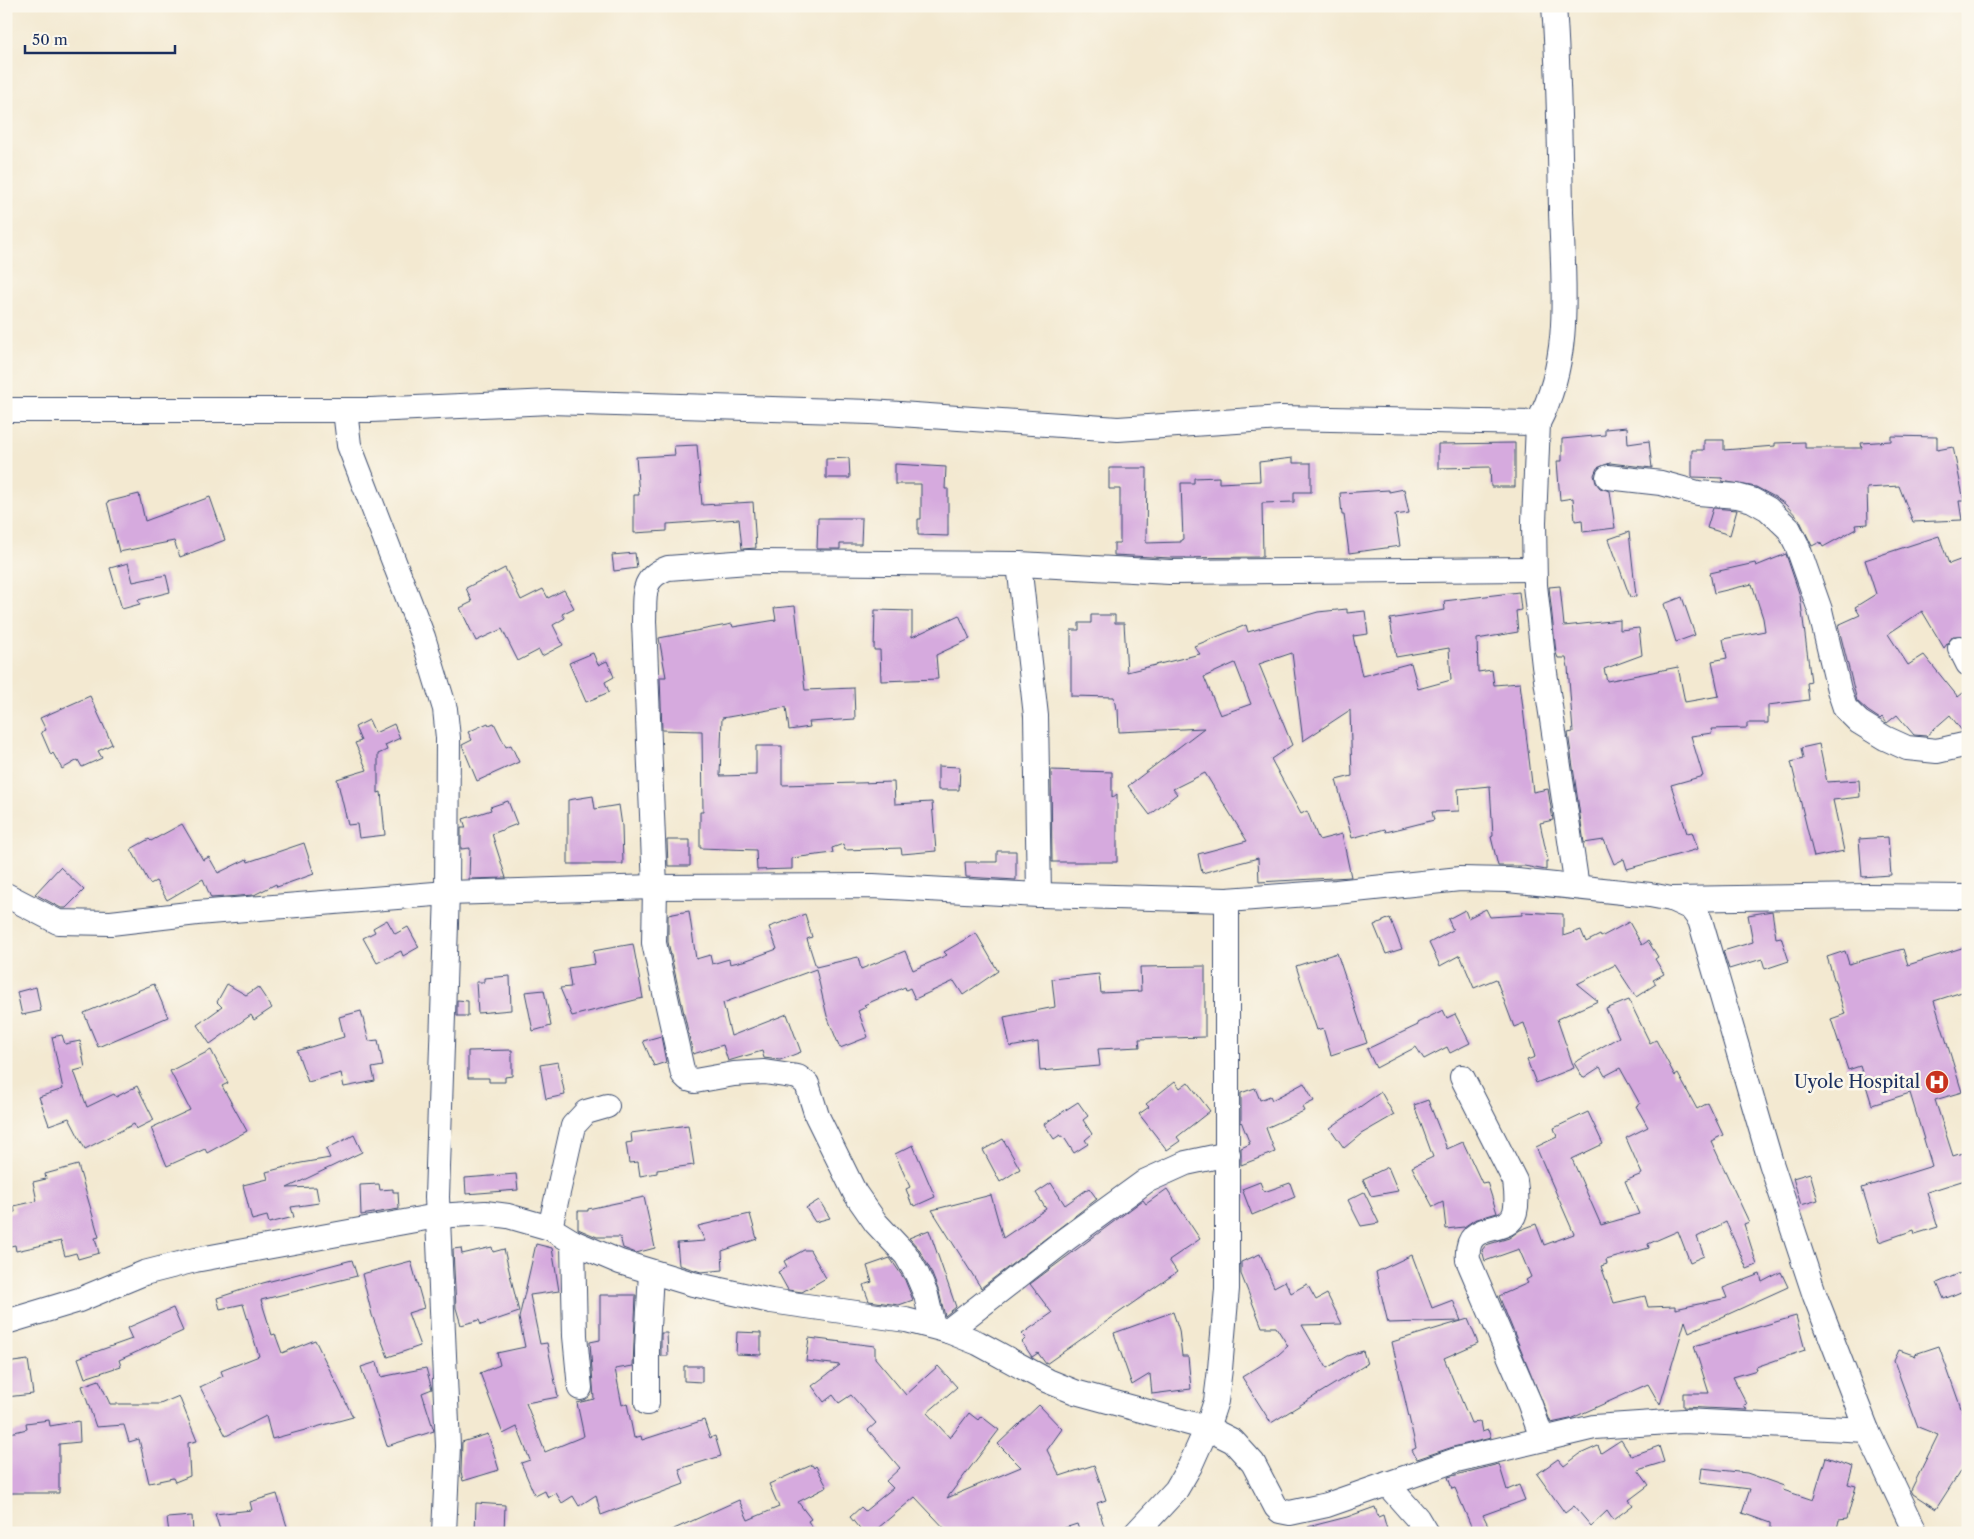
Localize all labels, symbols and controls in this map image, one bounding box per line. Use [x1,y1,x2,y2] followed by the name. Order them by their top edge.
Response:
[25,22,175,54] scale bar
[32,30,68,49] text: 50 m
[1924,1069,1950,1095] hospital icon: Uyole Hospital
[1794,1071,1920,1093] place label: Uyole Hospital

